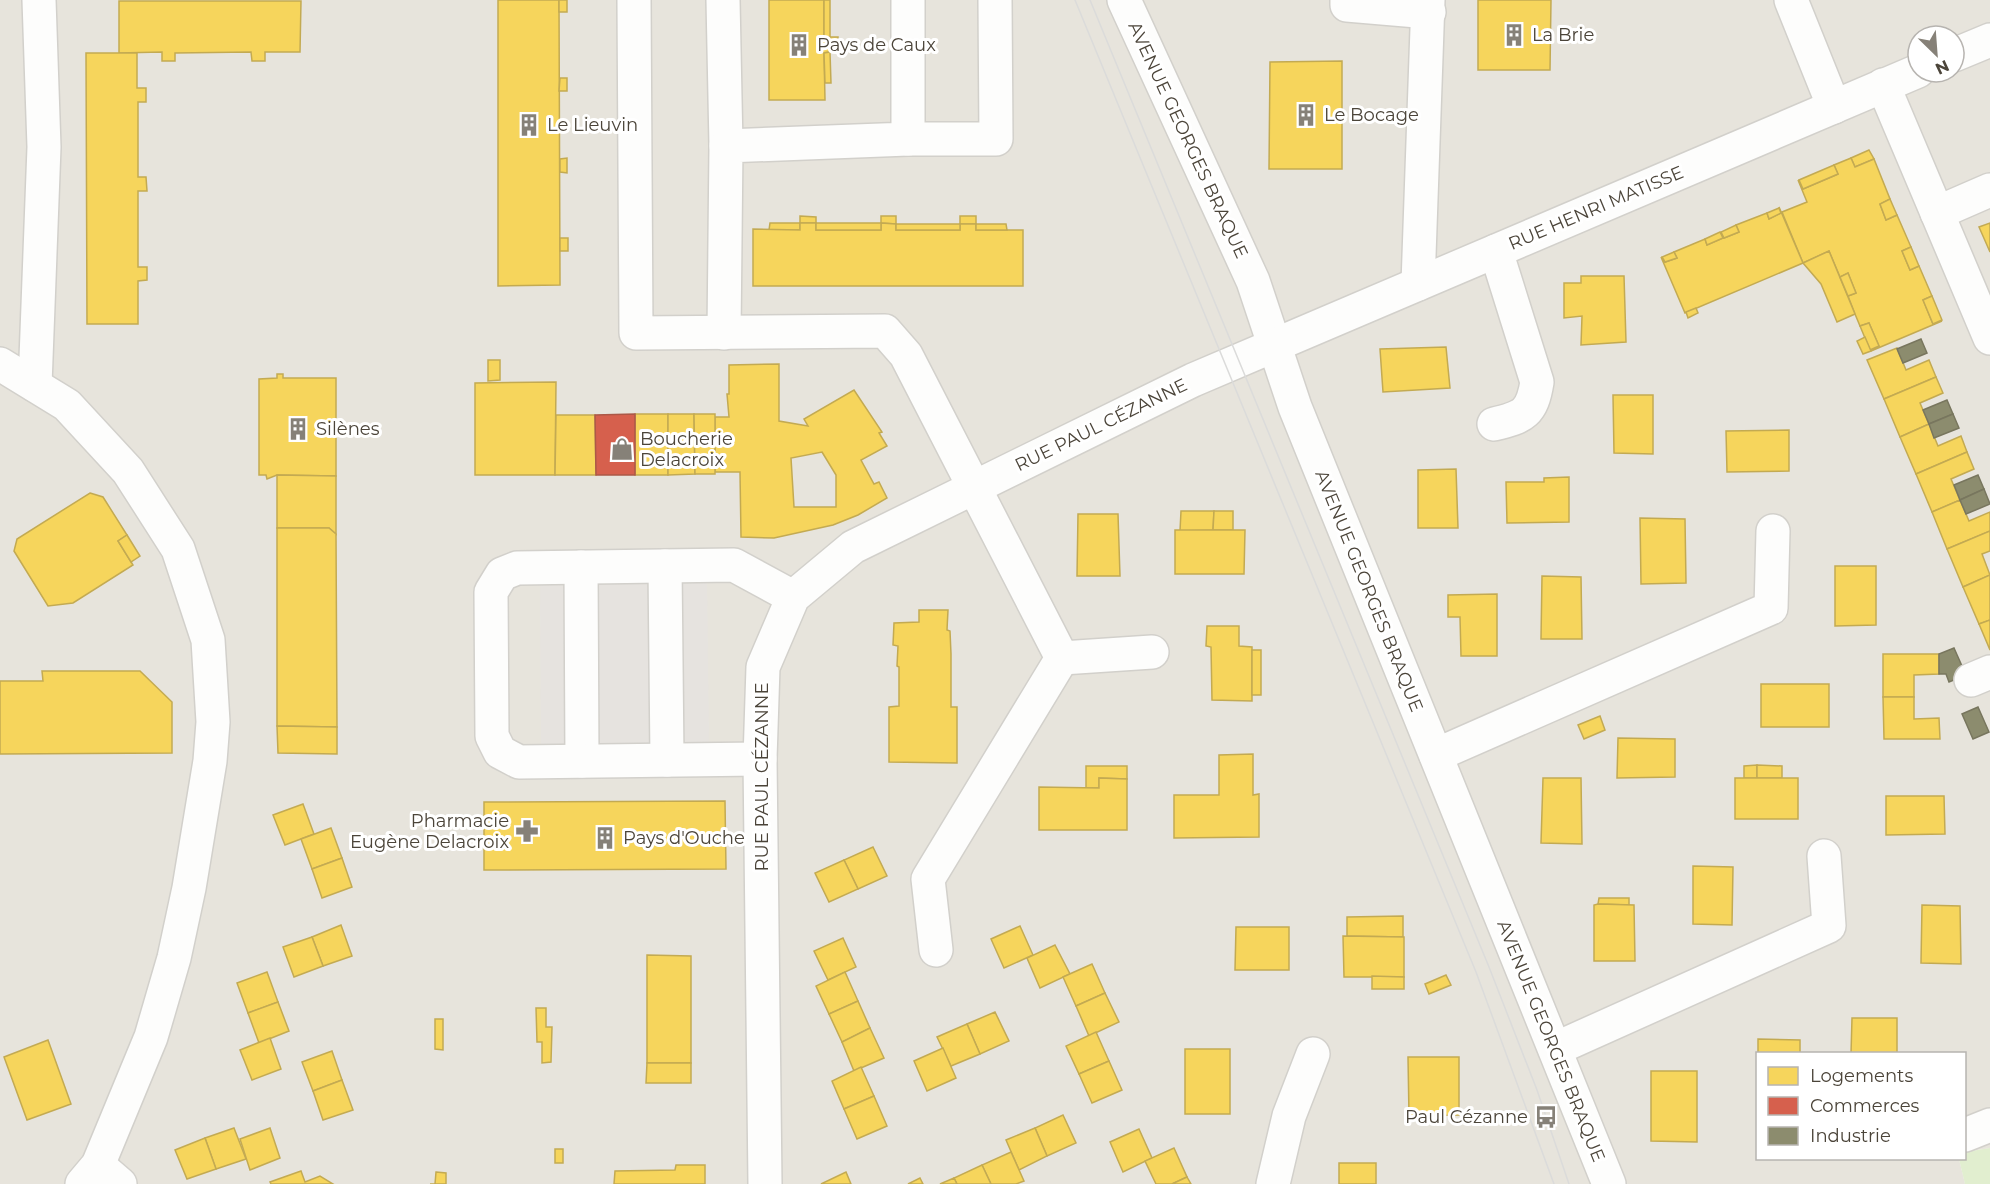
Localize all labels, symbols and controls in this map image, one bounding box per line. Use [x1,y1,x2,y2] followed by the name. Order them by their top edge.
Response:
[1123,18,1253,262] street label: AVENUE GEORGES BRAQUE
[1501,22,1527,48] building icon: La Brie
[1532,24,1594,46] place label: La Brie
[1906,24,1966,84] north arrow
[786,32,812,58] building icon: Pays de Caux
[817,34,936,56] place label: Pays de Caux
[1932,56,1952,78] text: N
[1293,102,1319,128] building icon: Le Bocage
[1324,104,1419,126] place label: Le Bocage
[516,112,542,138] building icon: Le Lieuvin
[547,114,638,136] place label: Le Lieuvin
[1505,161,1687,255] street label: RUE HENRI MATISSE
[1011,374,1191,476] street label: RUE PAUL CÉZANNE
[285,416,311,442] building icon: Silènes
[316,418,380,440] place label: Silènes
[640,428,733,471] place label: Boucherie Delacroix
[609,436,635,462] shop icon: Boucherie Delacroix
[1310,467,1428,715] street label: AVENUE GEORGES BRAQUE
[751,682,773,872] street label: RUE PAUL CÉZANNE
[350,810,509,853] place label: Pharmacie Eugène Delacroix
[514,818,540,844] pharmacy icon: Pharmacie Eugène Delacroix
[592,825,618,851] building icon: Pays d'Ouche
[623,827,745,849] place label: Pays d'Ouche
[1492,917,1610,1165] street label: AVENUE GEORGES BRAQUE
[1756,1052,1966,1160] legend
[1810,1065,1913,1087] text: Logements
[1810,1095,1920,1117] text: Commerces
[1533,1104,1559,1130] bus stop icon: Paul Cézanne
[1405,1106,1528,1128] place label: Paul Cézanne
[1810,1125,1891,1147] text: Industrie

